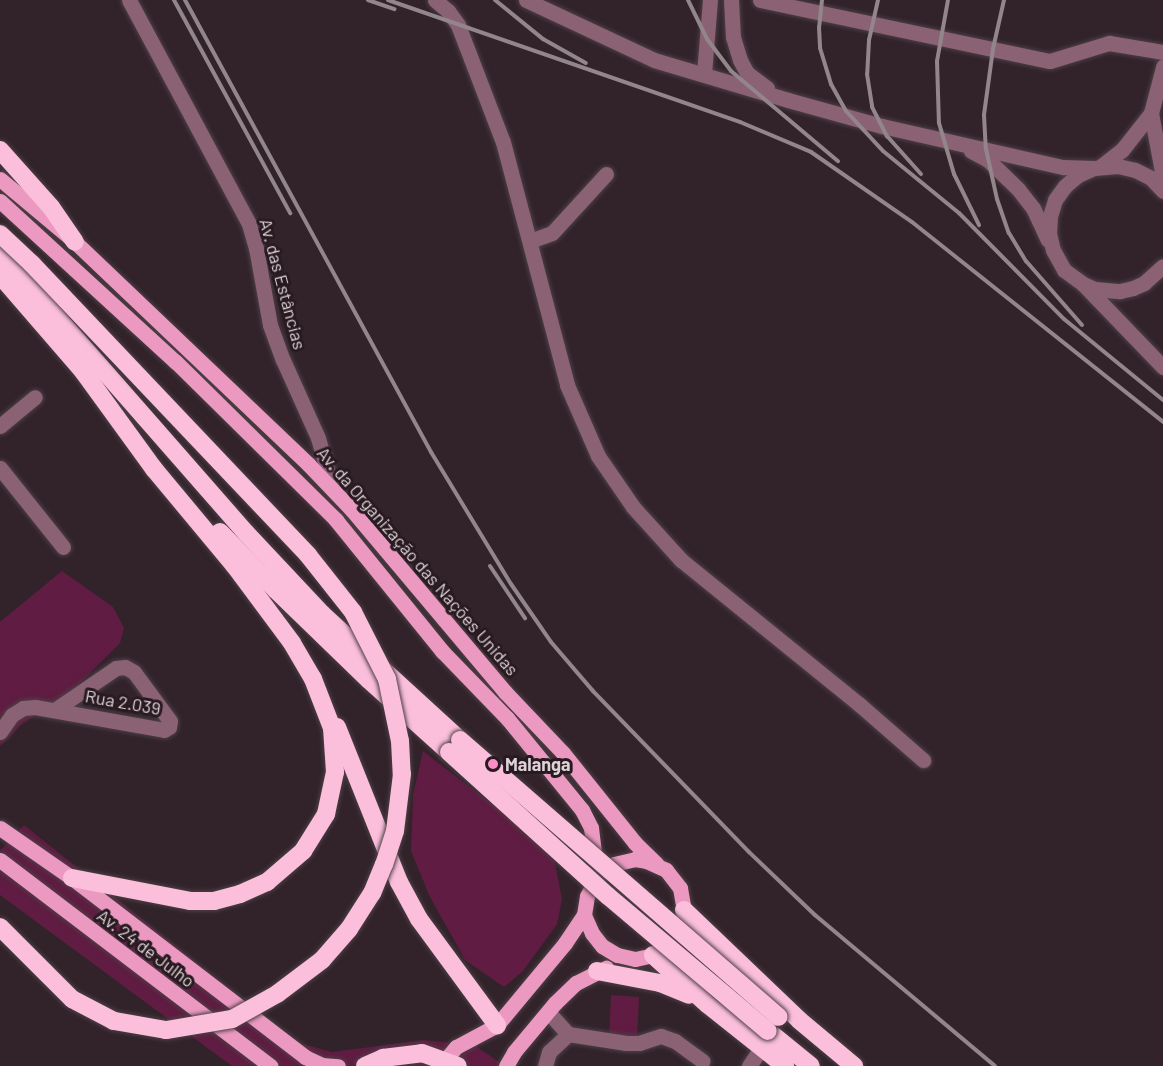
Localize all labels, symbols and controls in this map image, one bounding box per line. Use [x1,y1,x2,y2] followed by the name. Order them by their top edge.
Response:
[255,216,311,352] street label: Av. das Estâncias
[313,442,523,680] street label: Av. da Organização das Nações Unidas
[84,685,162,719] street label: Rua 2.039
[505,753,571,775] place label: Malanga
[486,757,500,771] marker: Malanga
[93,904,199,992] street label: Av. 24 de Julho

